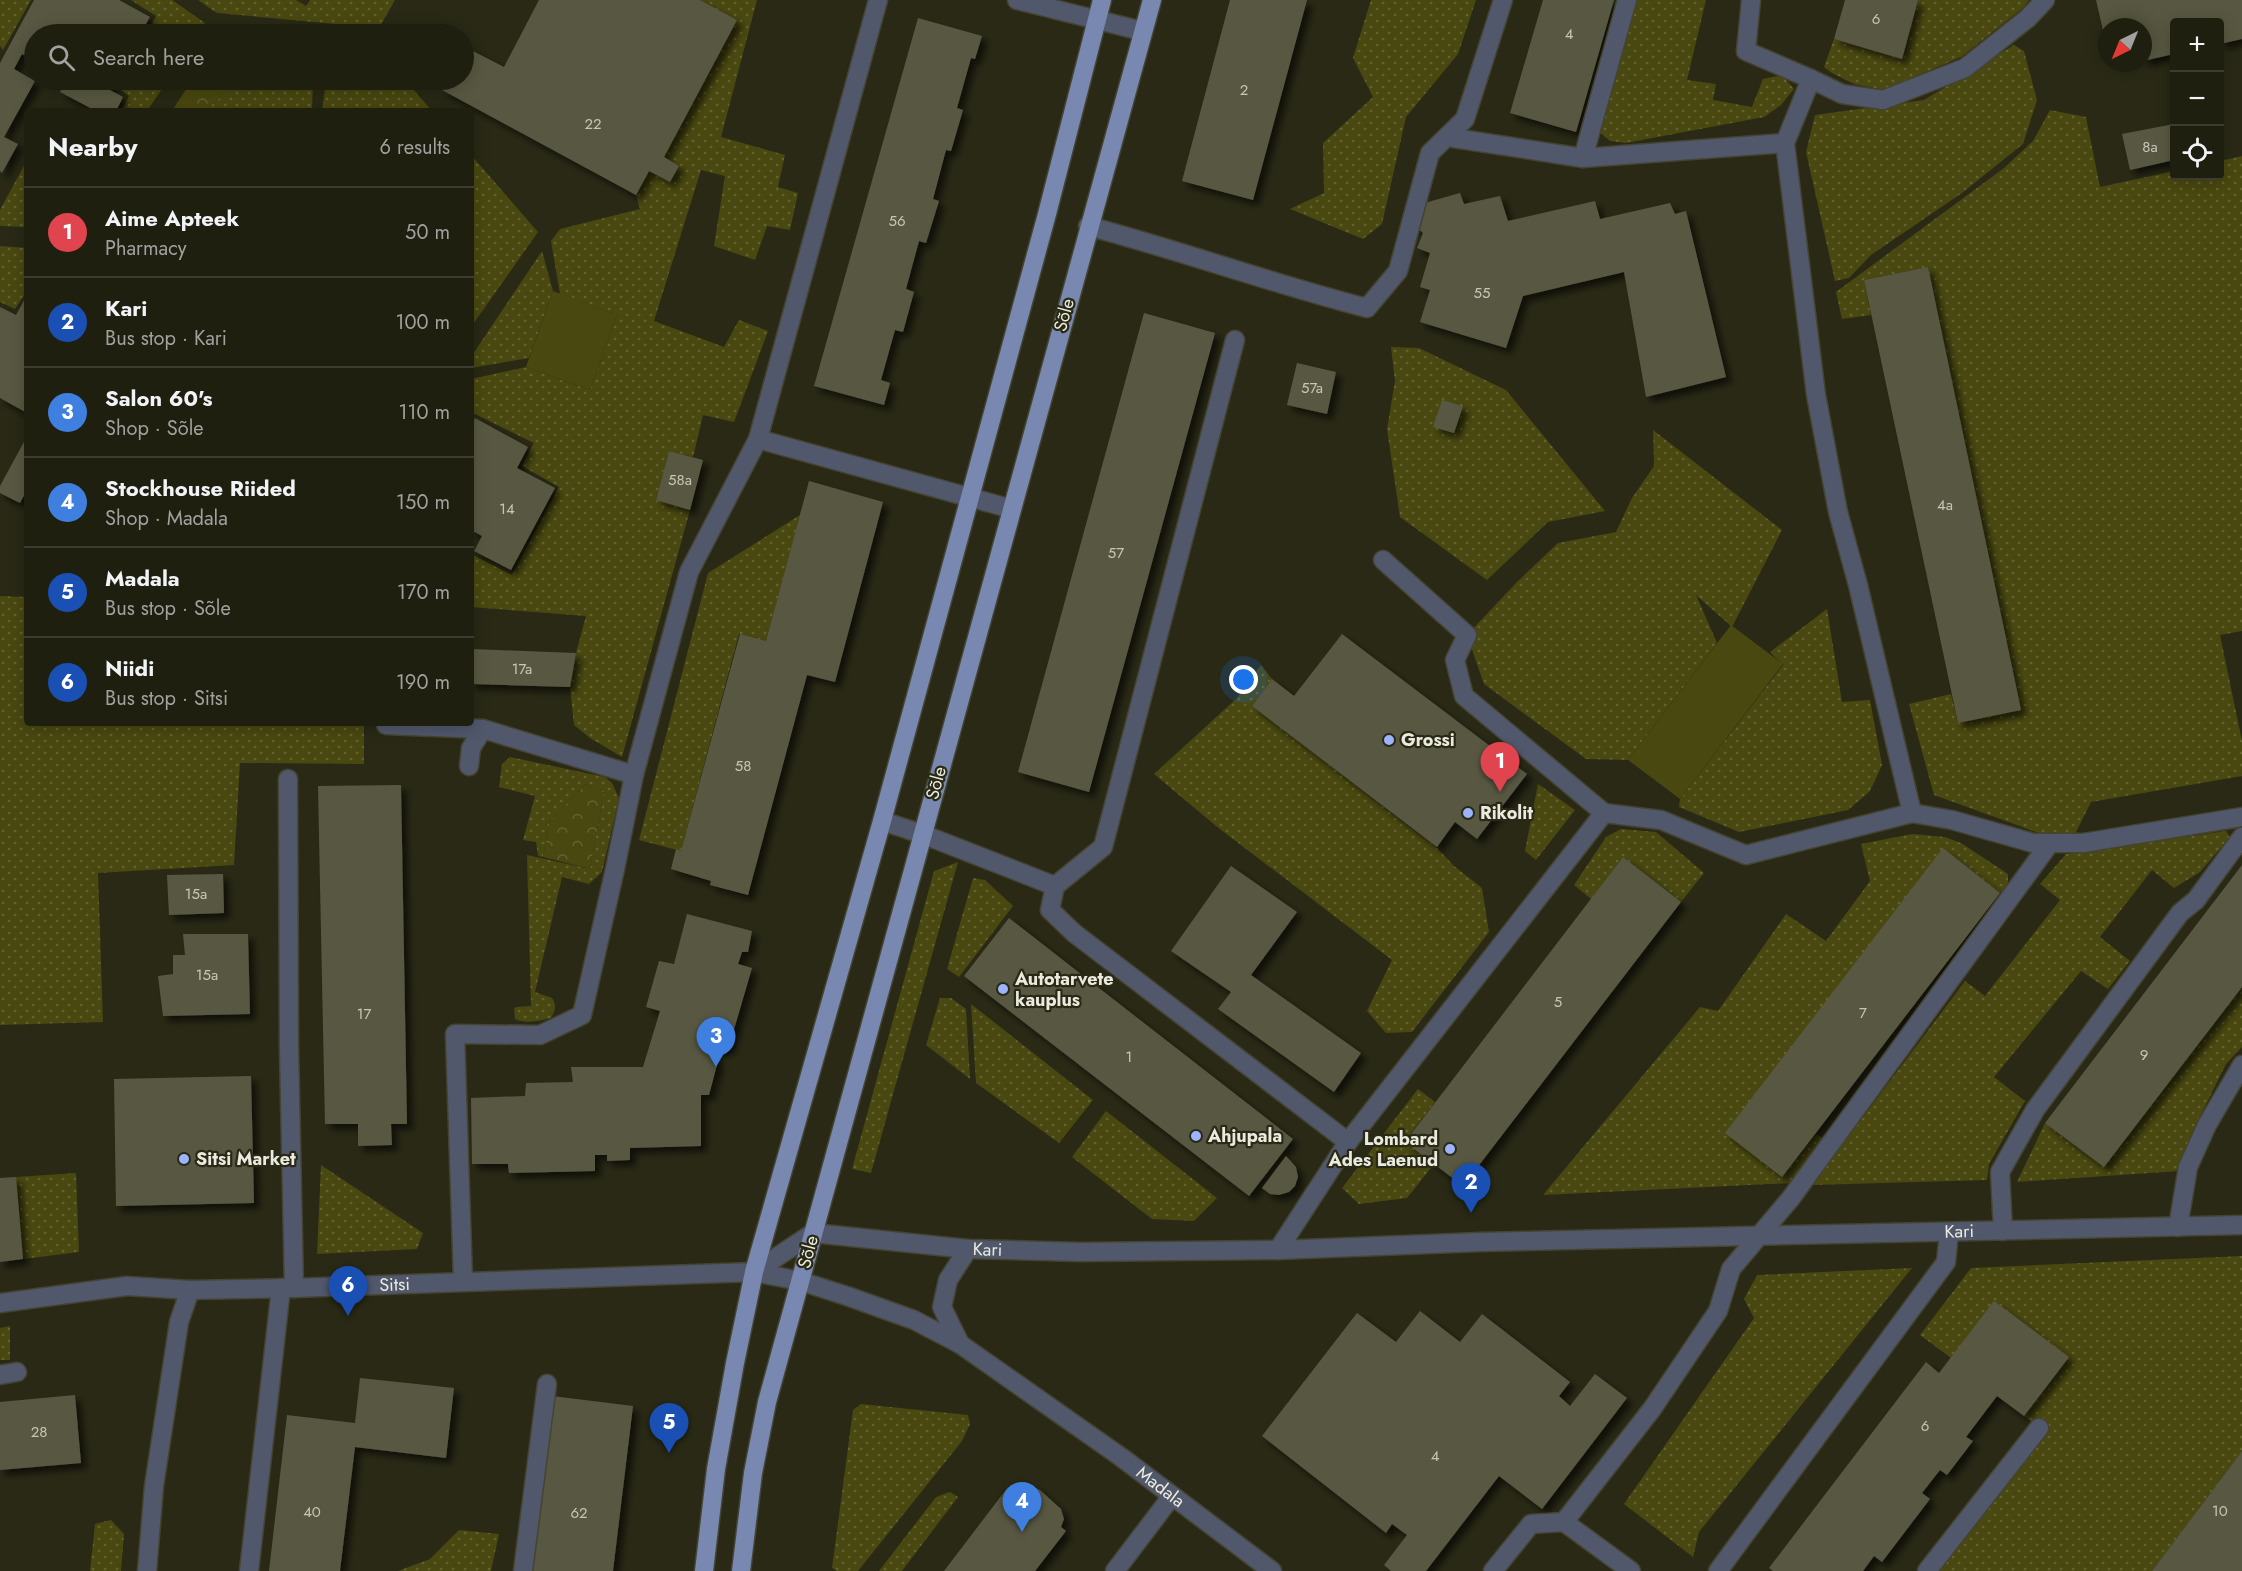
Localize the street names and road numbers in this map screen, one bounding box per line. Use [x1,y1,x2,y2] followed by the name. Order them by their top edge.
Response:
[1047,296,1081,334] street label: Sõle
[919,764,953,802] street label: Sõle
[1944,1218,1974,1245] street label: Kari
[791,1233,825,1271] street label: Sõle
[972,1236,1003,1263] street label: Kari
[379,1271,411,1298] street label: Sitsi
[1131,1460,1190,1514] street label: Madala

